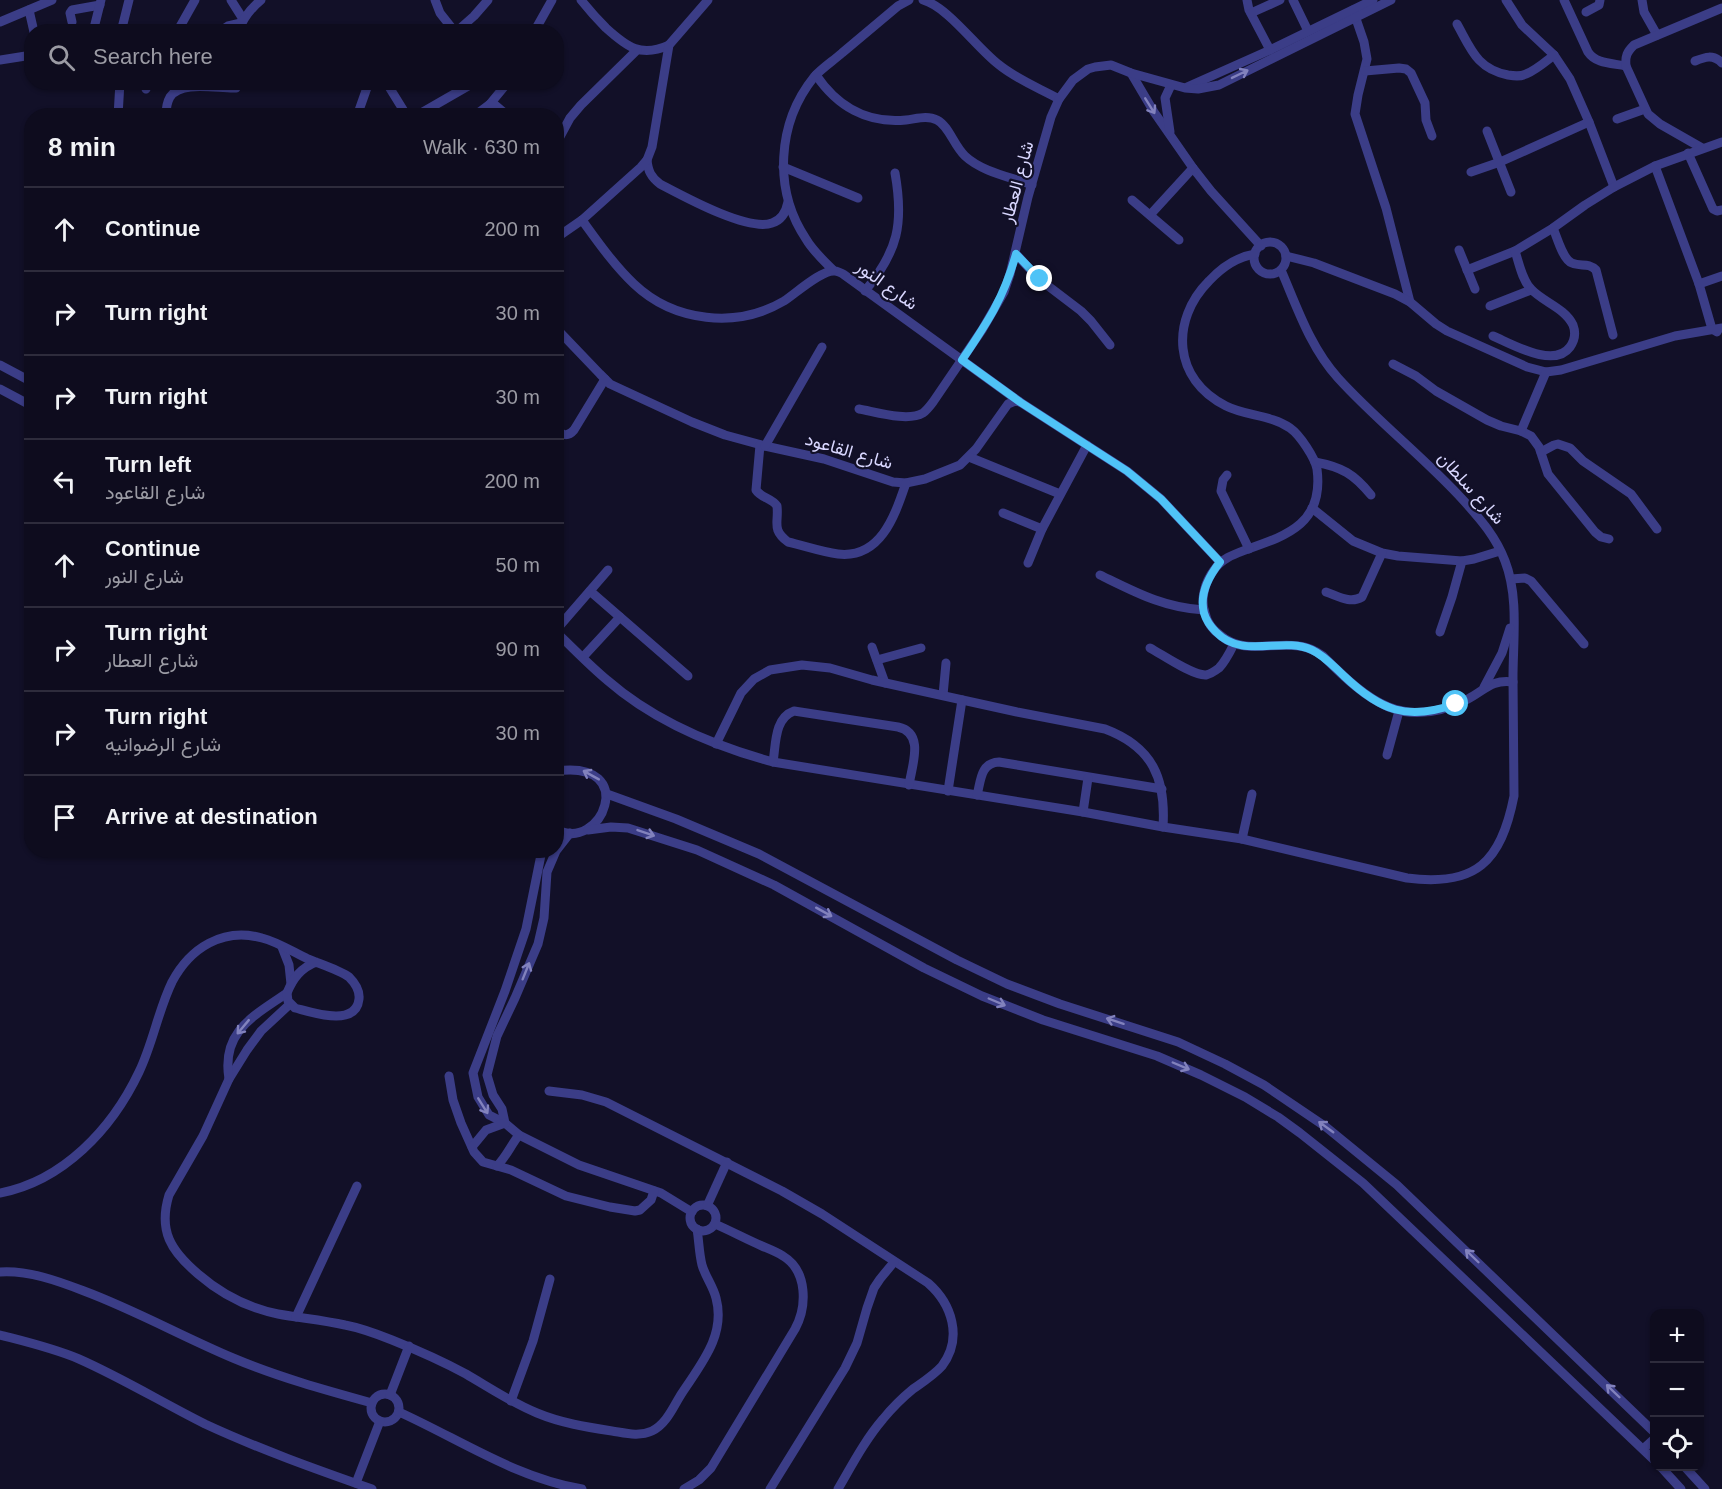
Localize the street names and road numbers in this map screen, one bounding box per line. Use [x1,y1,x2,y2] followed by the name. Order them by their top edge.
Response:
[996,139,1039,227] street label: شارع العطار
[850,256,922,316] street label: شارع النور
[802,429,895,475] street label: شارع القاعود
[1432,448,1509,530] street label: شارع سلطان

